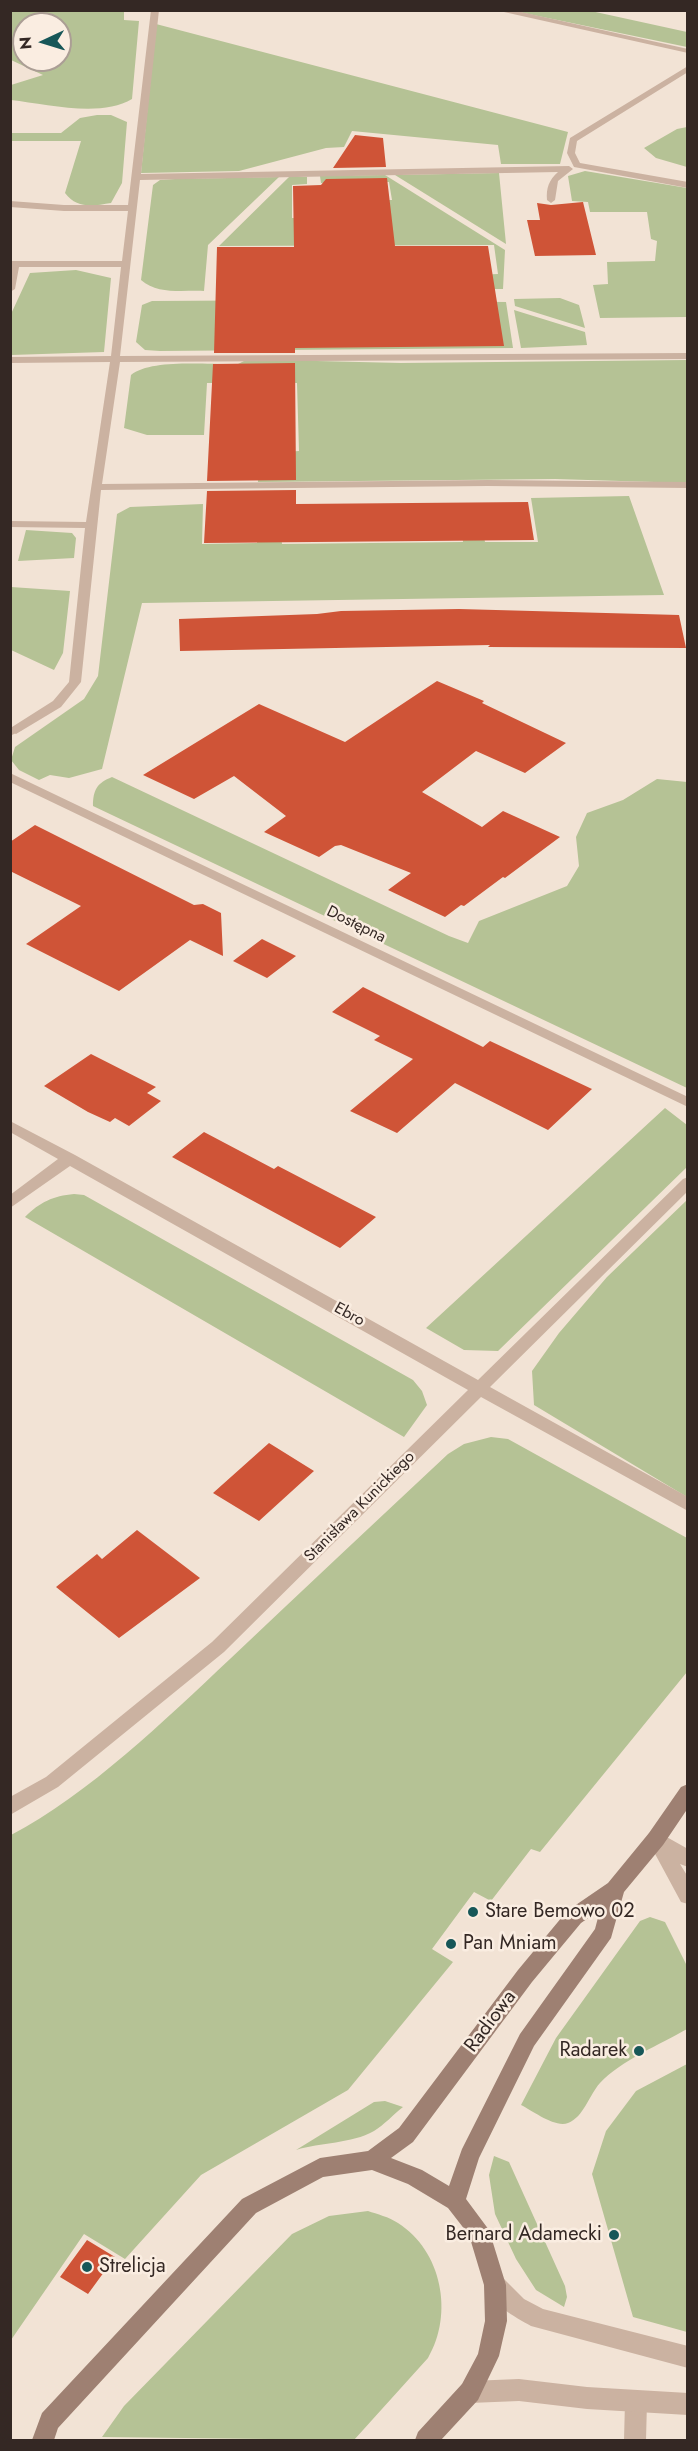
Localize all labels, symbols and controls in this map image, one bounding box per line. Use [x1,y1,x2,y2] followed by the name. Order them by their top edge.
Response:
[12,12,72,72] north arrow
[14,36,37,50] text: N
[323,902,389,948] street label: Dostępna
[330,1299,368,1331] street label: Ebro
[301,1448,419,1566] street label: Stanisława Kunickiego
[485,1900,635,1924] place label: Stare Bemowo 02
[466,1905,480,1919] marker: Stare Bemowo 02
[463,1932,557,1956] place label: Pan Mniam
[444,1937,458,1951] marker: Pan Mniam
[460,1986,522,2058] street label: Radiowa
[560,2039,627,2063] place label: Radarek
[632,2044,646,2058] marker: Radarek
[446,2223,602,2247] place label: Bernard Adamecki
[607,2228,621,2242] marker: Bernard Adamecki
[99,2255,166,2279] place label: Strelicja
[80,2260,94,2274] marker: Strelicja

